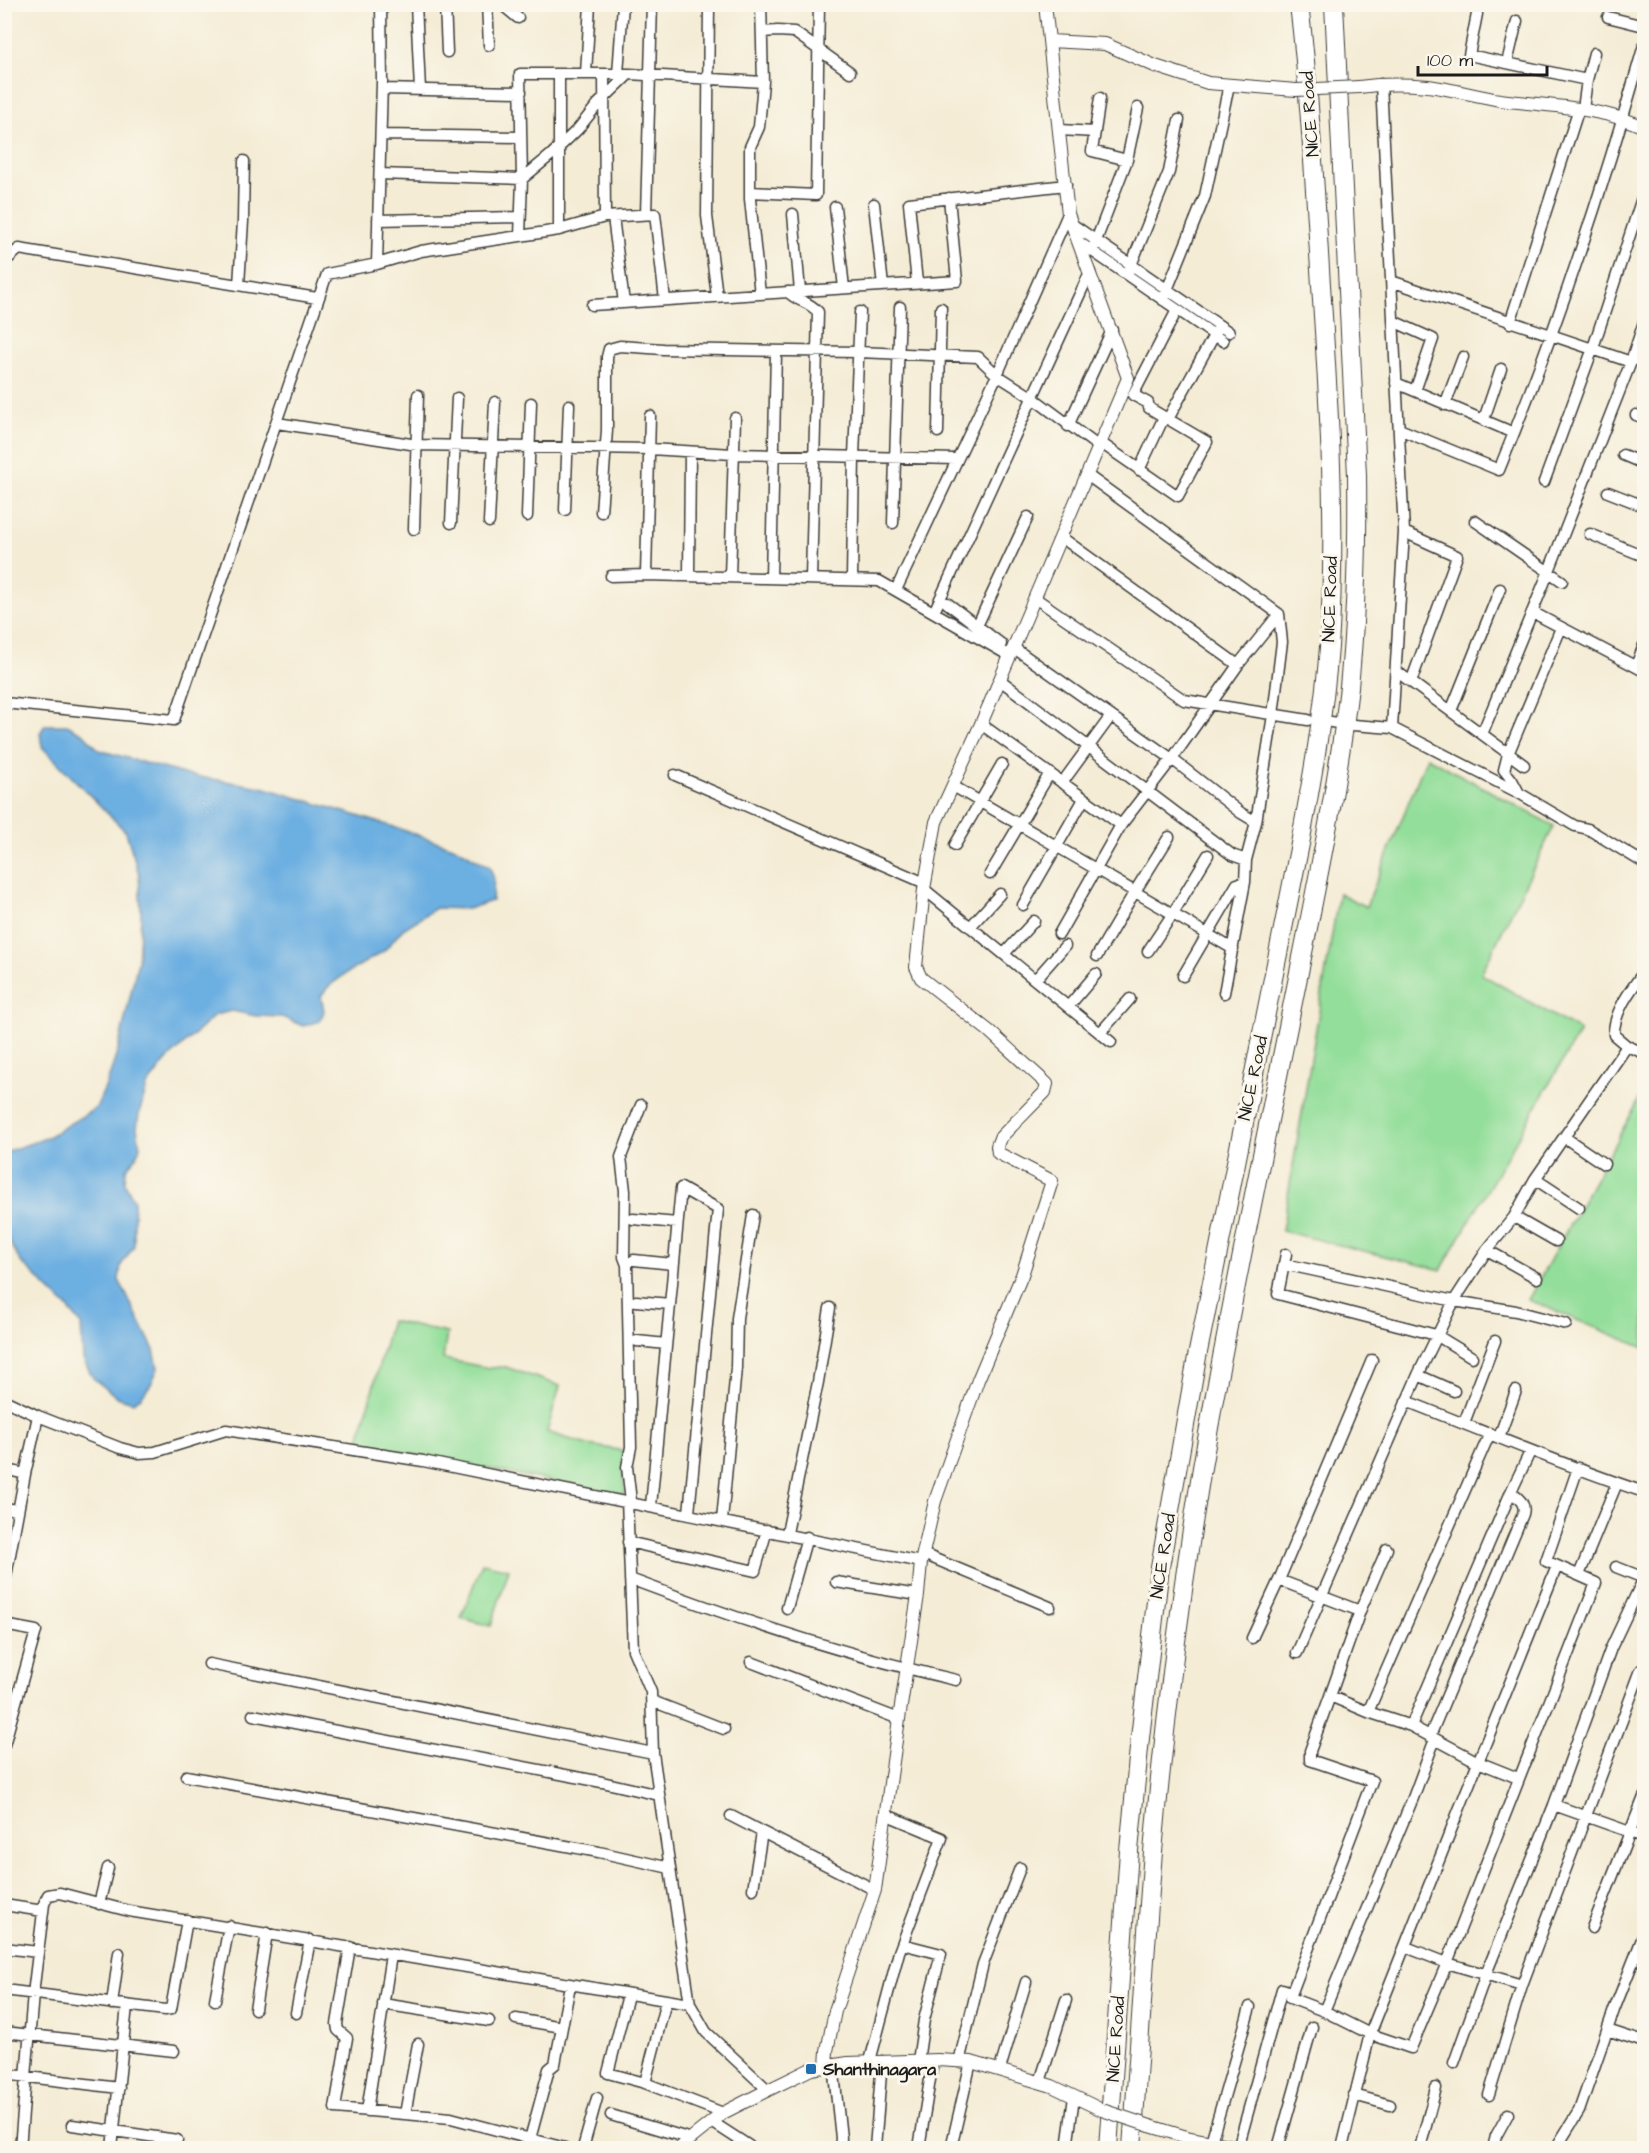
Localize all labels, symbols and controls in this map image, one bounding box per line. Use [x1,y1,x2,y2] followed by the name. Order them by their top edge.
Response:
[1418,39,1547,77] scale bar
[1427,48,1473,73] text: 100 m
[1295,70,1325,158] street label: NICE Road
[1316,556,1344,642] street label: NICE Road
[1232,1033,1274,1123] street label: NICE Road
[1144,1512,1182,1600] street label: NICE Road
[1101,1995,1131,2083] street label: NICE Road
[822,2057,937,2083] place label: Shanthinagara
[804,2062,818,2076] marker: Shanthinagara

